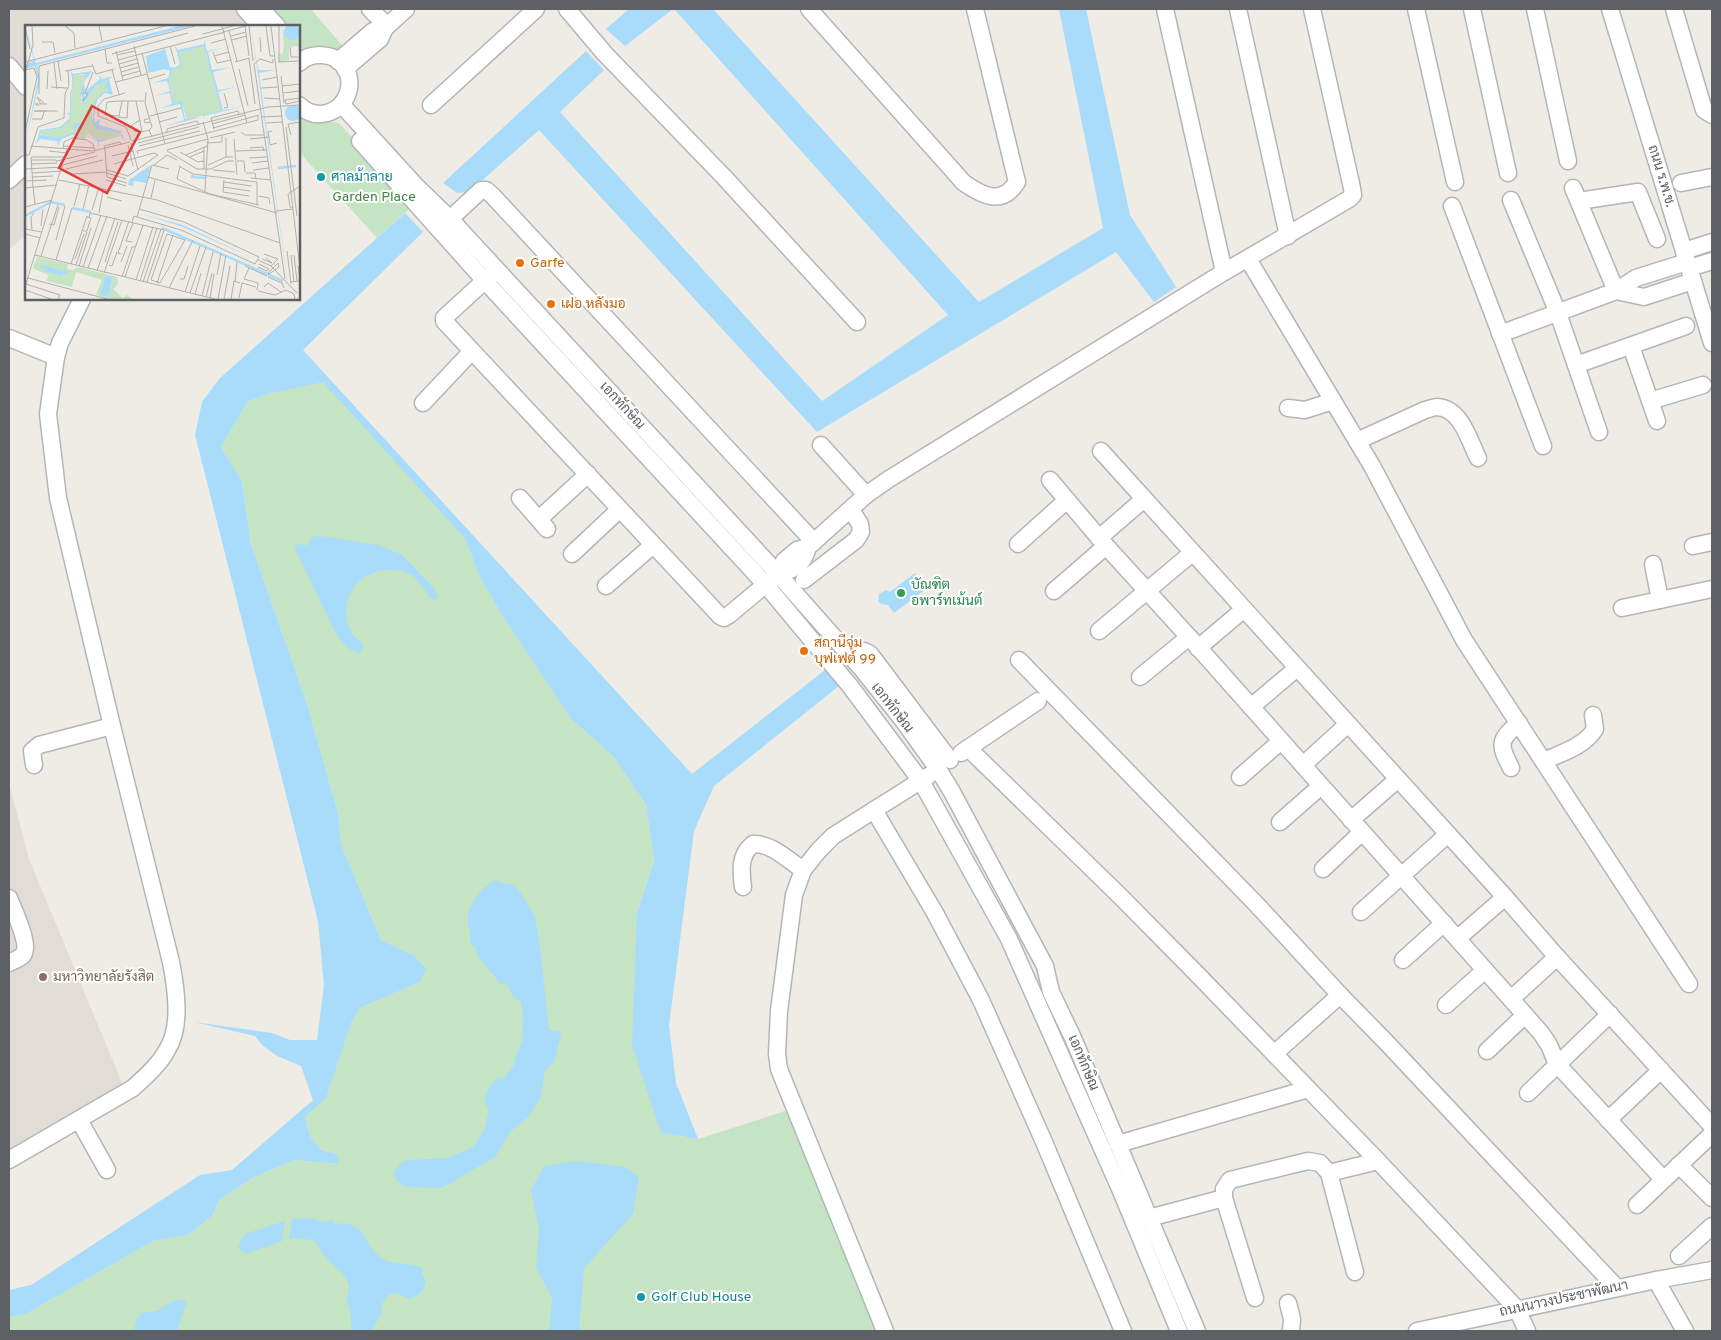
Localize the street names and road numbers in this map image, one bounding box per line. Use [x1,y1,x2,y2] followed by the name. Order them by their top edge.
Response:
[1644,143,1678,209] street label: ถนน ร.พ.ช.
[596,378,649,433] street label: เอกทักษิณ
[867,679,918,736] street label: เอกทักษิณ
[1064,1032,1103,1093] street label: เอกทักษิณ
[1498,1277,1630,1321] street label: ถนนนาวงประชาพัฒนา

